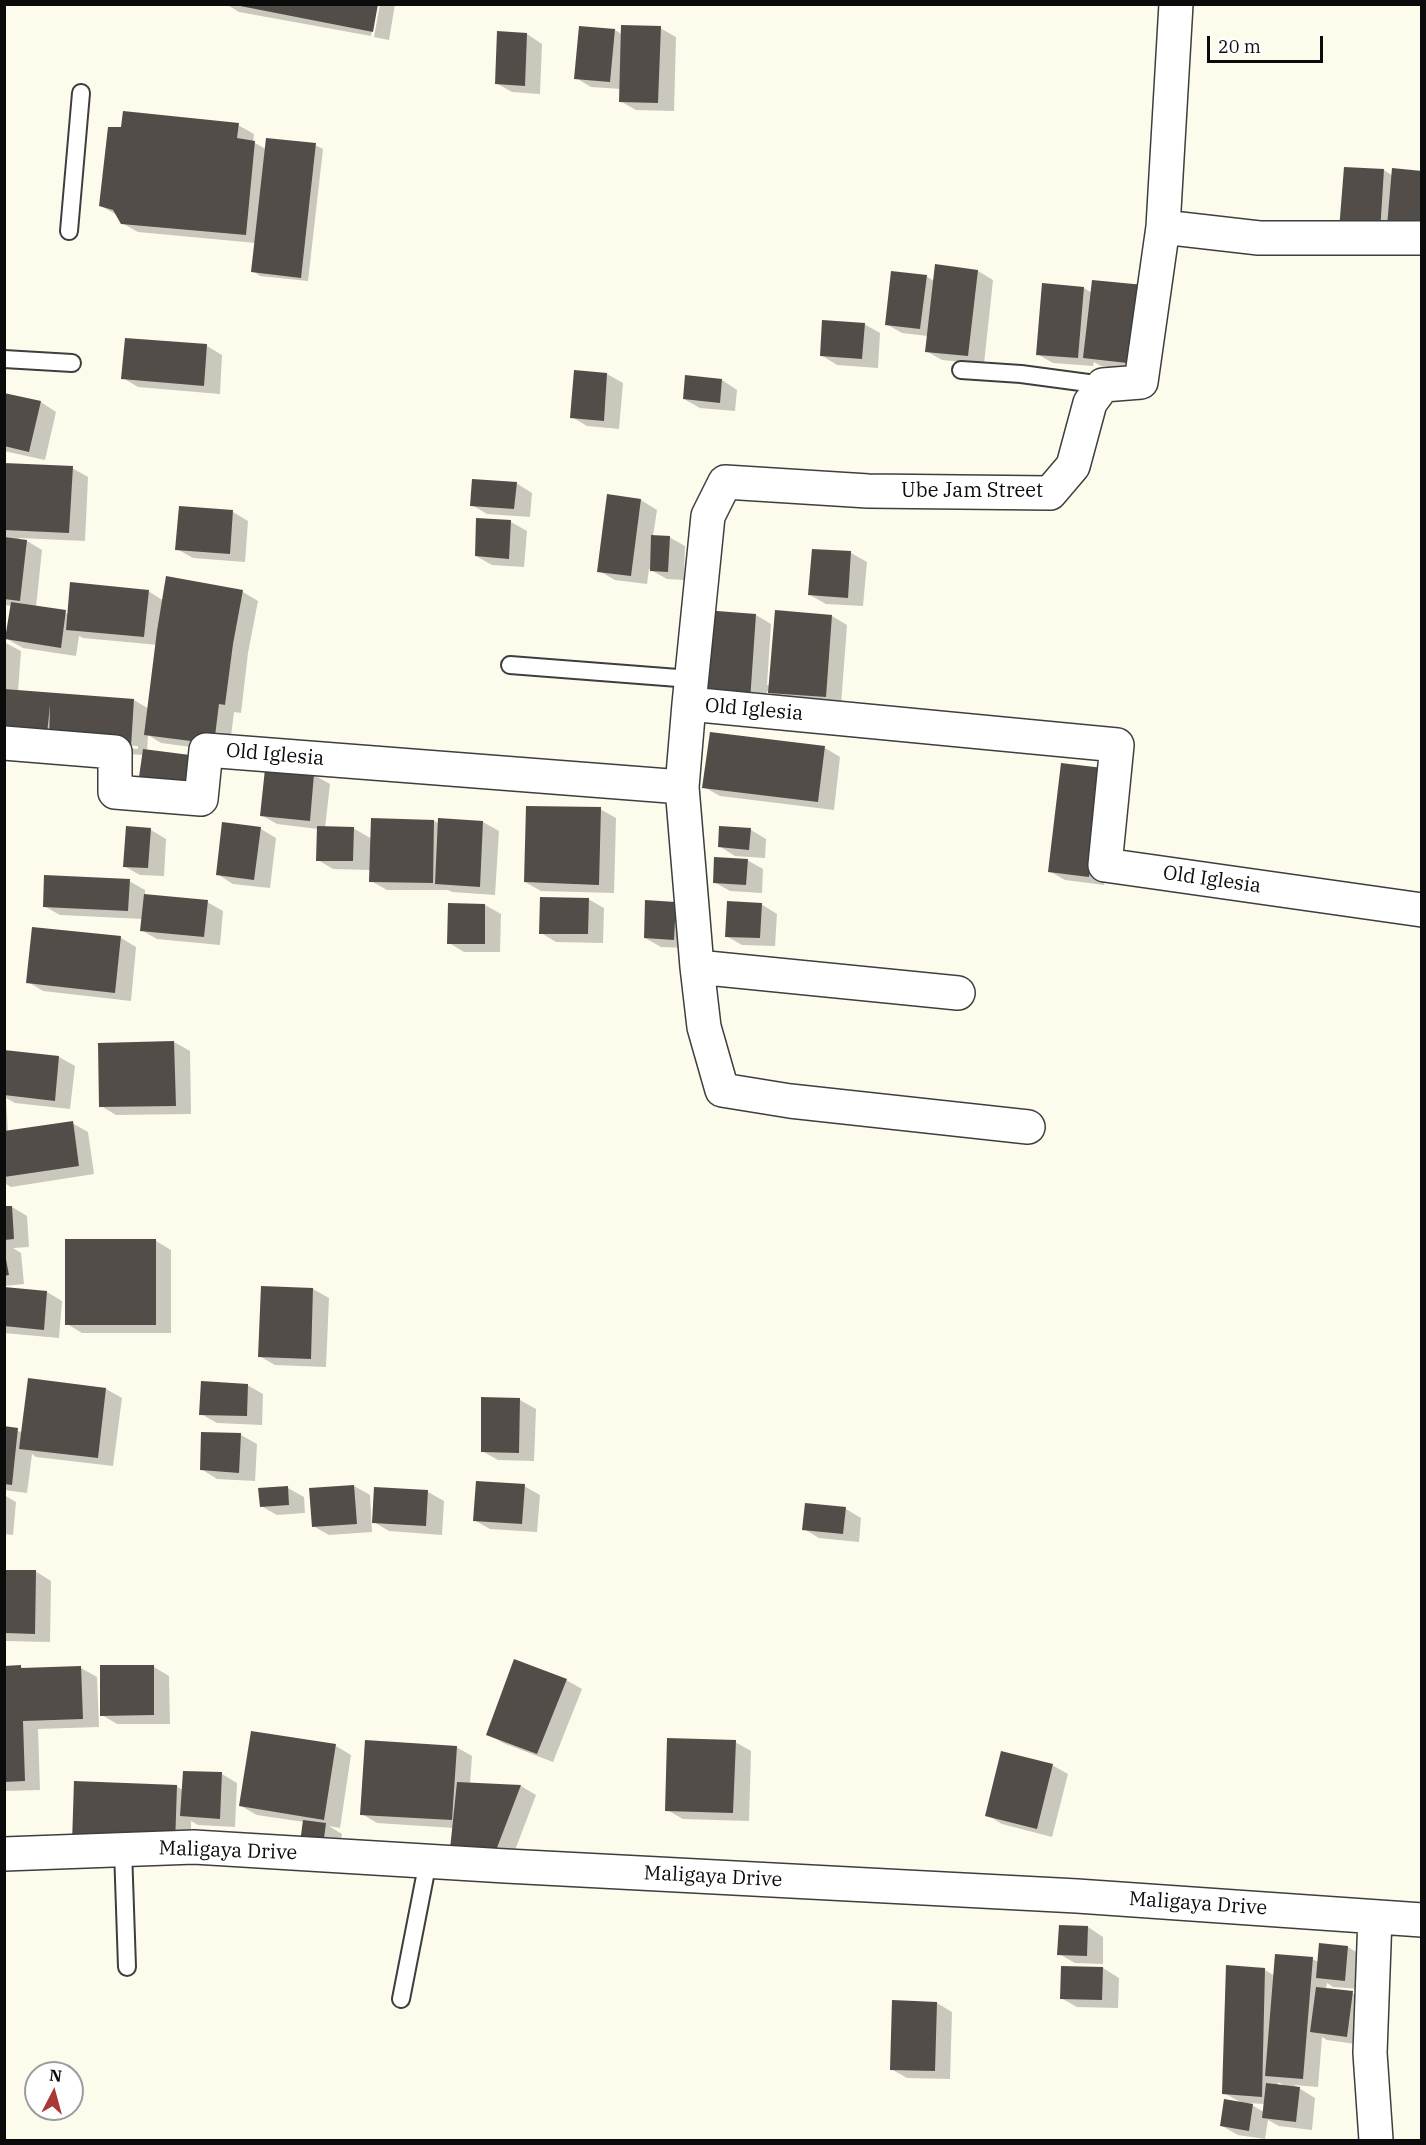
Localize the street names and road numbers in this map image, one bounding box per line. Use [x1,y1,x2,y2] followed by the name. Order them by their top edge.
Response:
[901,479,1043,503] street label: Ube Jam Street
[704,694,804,726] street label: Old Iglesia
[225,739,325,771] street label: Old Iglesia
[1161,861,1263,899] street label: Old Iglesia
[158,1837,298,1865] street label: Maligaya Drive
[643,1861,783,1893] street label: Maligaya Drive
[1128,1887,1268,1921] street label: Maligaya Drive

